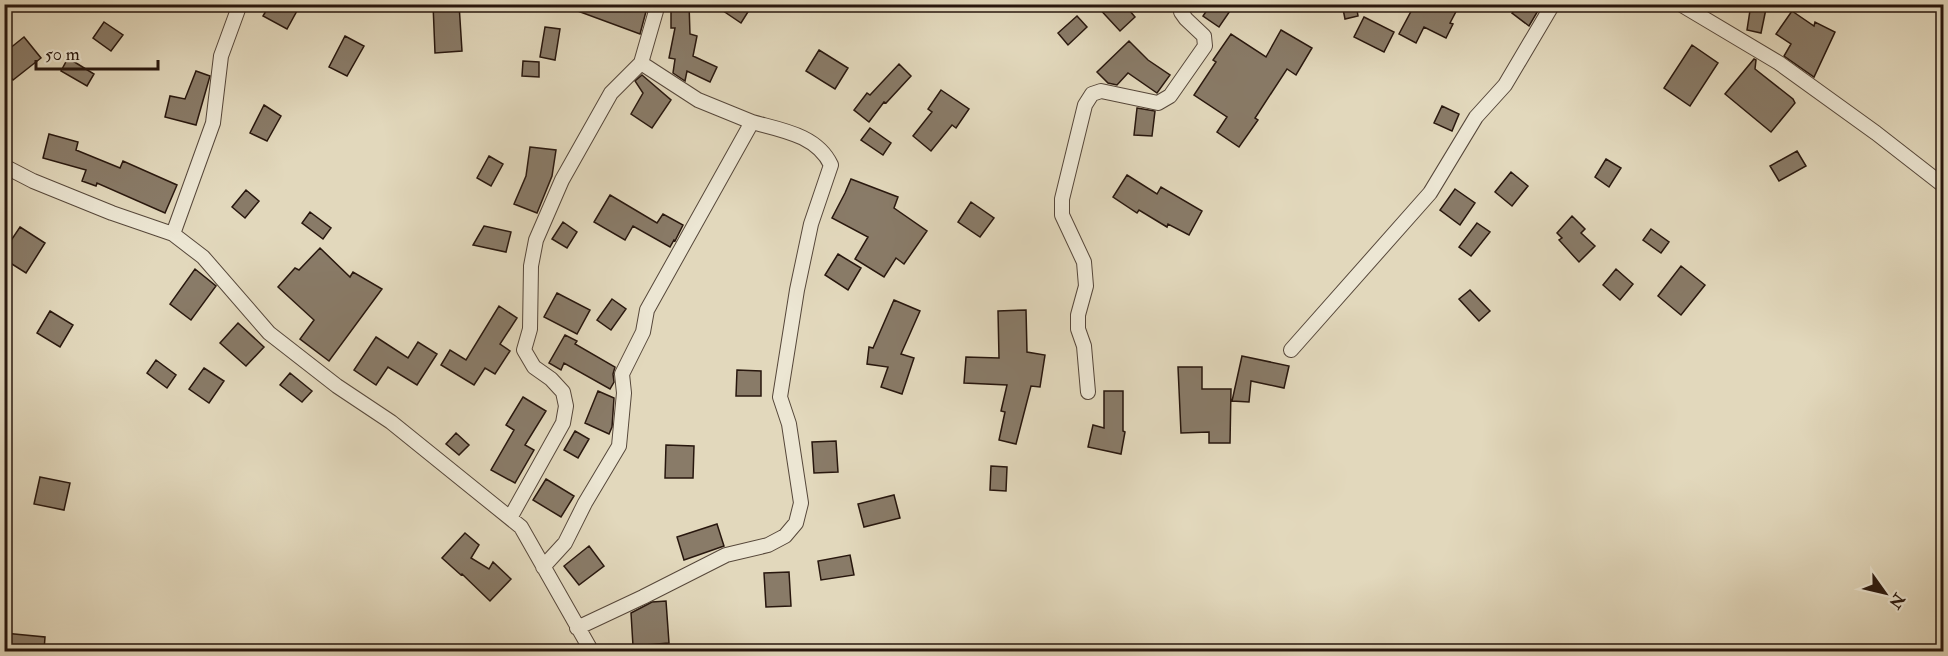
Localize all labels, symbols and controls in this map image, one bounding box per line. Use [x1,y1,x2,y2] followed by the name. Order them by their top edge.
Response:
[36,33,158,71] scale bar
[45,43,80,66] text: 50 m
[1855,563,1915,623] north arrow
[1884,588,1909,613] text: N

